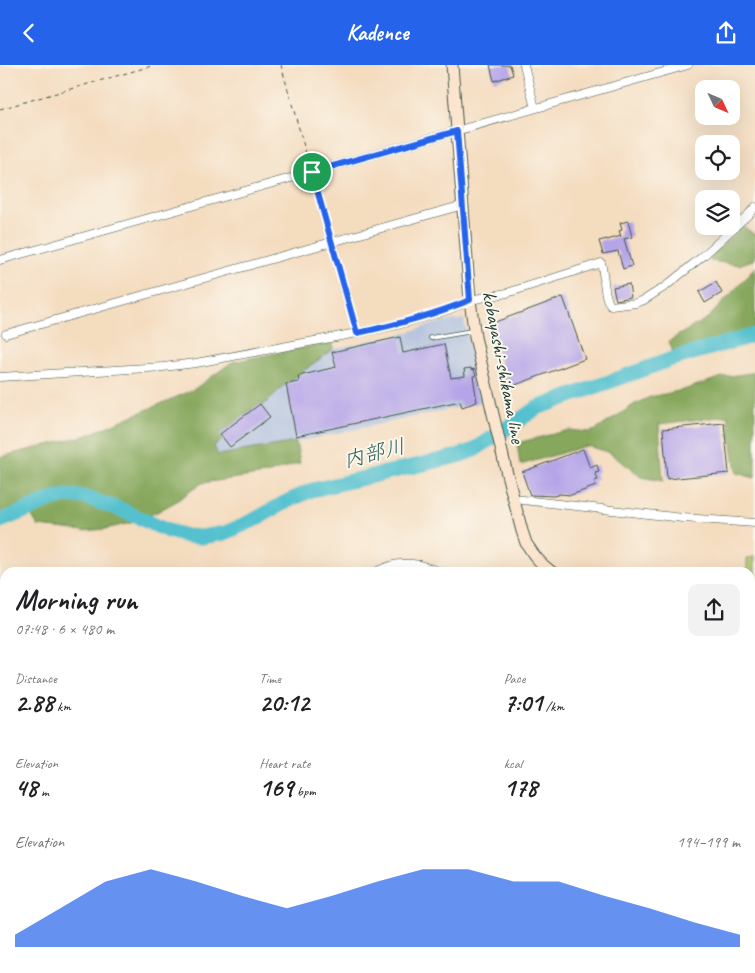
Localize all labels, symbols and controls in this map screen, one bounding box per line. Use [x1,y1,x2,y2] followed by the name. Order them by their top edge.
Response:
[15,19,43,47] icon: back
[346,19,409,47] text: Kadence
[712,19,740,47] icon: share
[695,80,740,125] north arrow
[695,80,740,235] map controls
[695,135,740,180] button: locate
[291,151,333,193] pin
[298,158,326,186] icon: arrive
[695,190,740,235] button: layers
[477,289,531,447] street label: kobayashi-shikama line
[340,433,408,473] water label: 内部川
[15,582,137,617] text: Morning run
[688,584,740,636] button: share
[15,619,114,639] text: 07:48 · 6 × 480 m
[15,670,57,687] text: Distance
[259,670,281,687] text: Time
[504,670,525,687] text: Pace
[15,687,54,719] text: 2.88
[259,687,309,719] text: 20:12
[504,687,542,719] text: 7:01
[54,698,71,715] text: km
[542,698,564,715] text: /km
[15,755,58,772] text: Elevation
[259,755,310,772] text: Heart rate
[504,755,522,772] text: kcal
[15,772,38,804] text: 48
[259,772,293,804] text: 169
[504,772,537,804] text: 178
[38,783,49,800] text: m
[293,783,316,800] text: bpm
[15,832,64,852] text: Elevation
[677,832,740,852] text: 194–199 m

